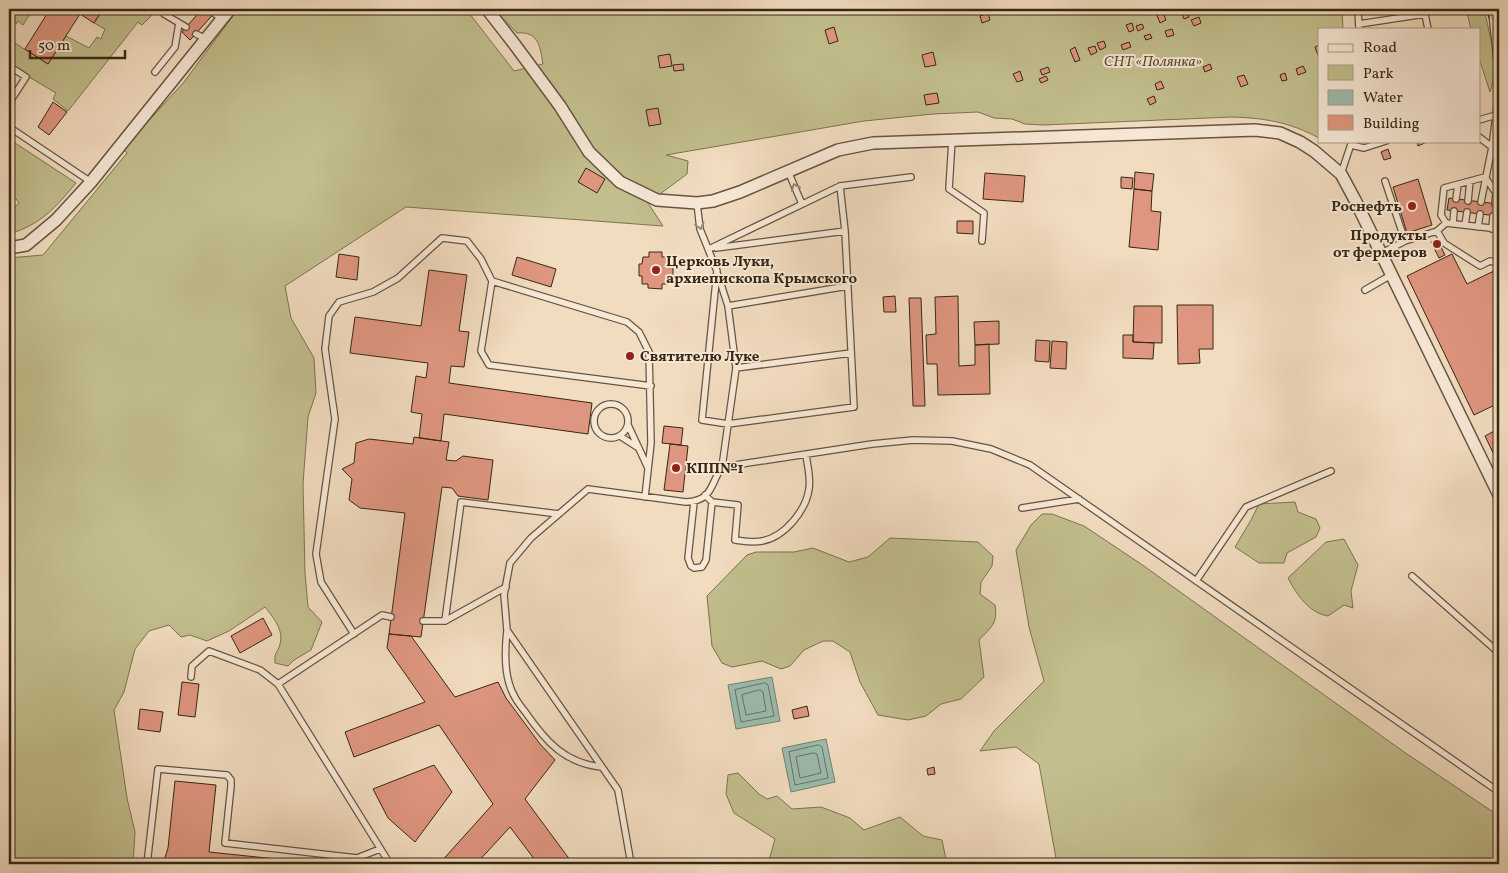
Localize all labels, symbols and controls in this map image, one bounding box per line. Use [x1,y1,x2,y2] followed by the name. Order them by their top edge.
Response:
[30,28,125,60] scale bar
[1318,28,1480,142] legend
[38,36,70,57] text: 50 m
[1363,38,1397,59] text: Road
[1104,52,1203,73] park label: СНТ «Полянка»
[1363,64,1394,85] text: Park
[1363,88,1403,109] text: Water
[1363,114,1420,135] text: Building
[791,183,802,192] one-way arrow
[1331,197,1402,218] place label: Роснефть
[1406,200,1418,212] marker: Роснефть
[695,222,705,230] one-way arrow
[1333,226,1427,264] place label: Продукты от фермеров
[1431,238,1443,250] marker: Продукты от фермеров
[666,252,858,290] place label: Церковь Луки, архиепископа Крымского
[650,264,662,276] marker: Церковь Луки, архиепископа Крымского
[640,347,760,368] place label: Святителю Луке
[624,350,636,362] marker: Святителю Луке
[686,459,744,480] place label: КПП№1
[670,462,682,474] marker: КПП№1

